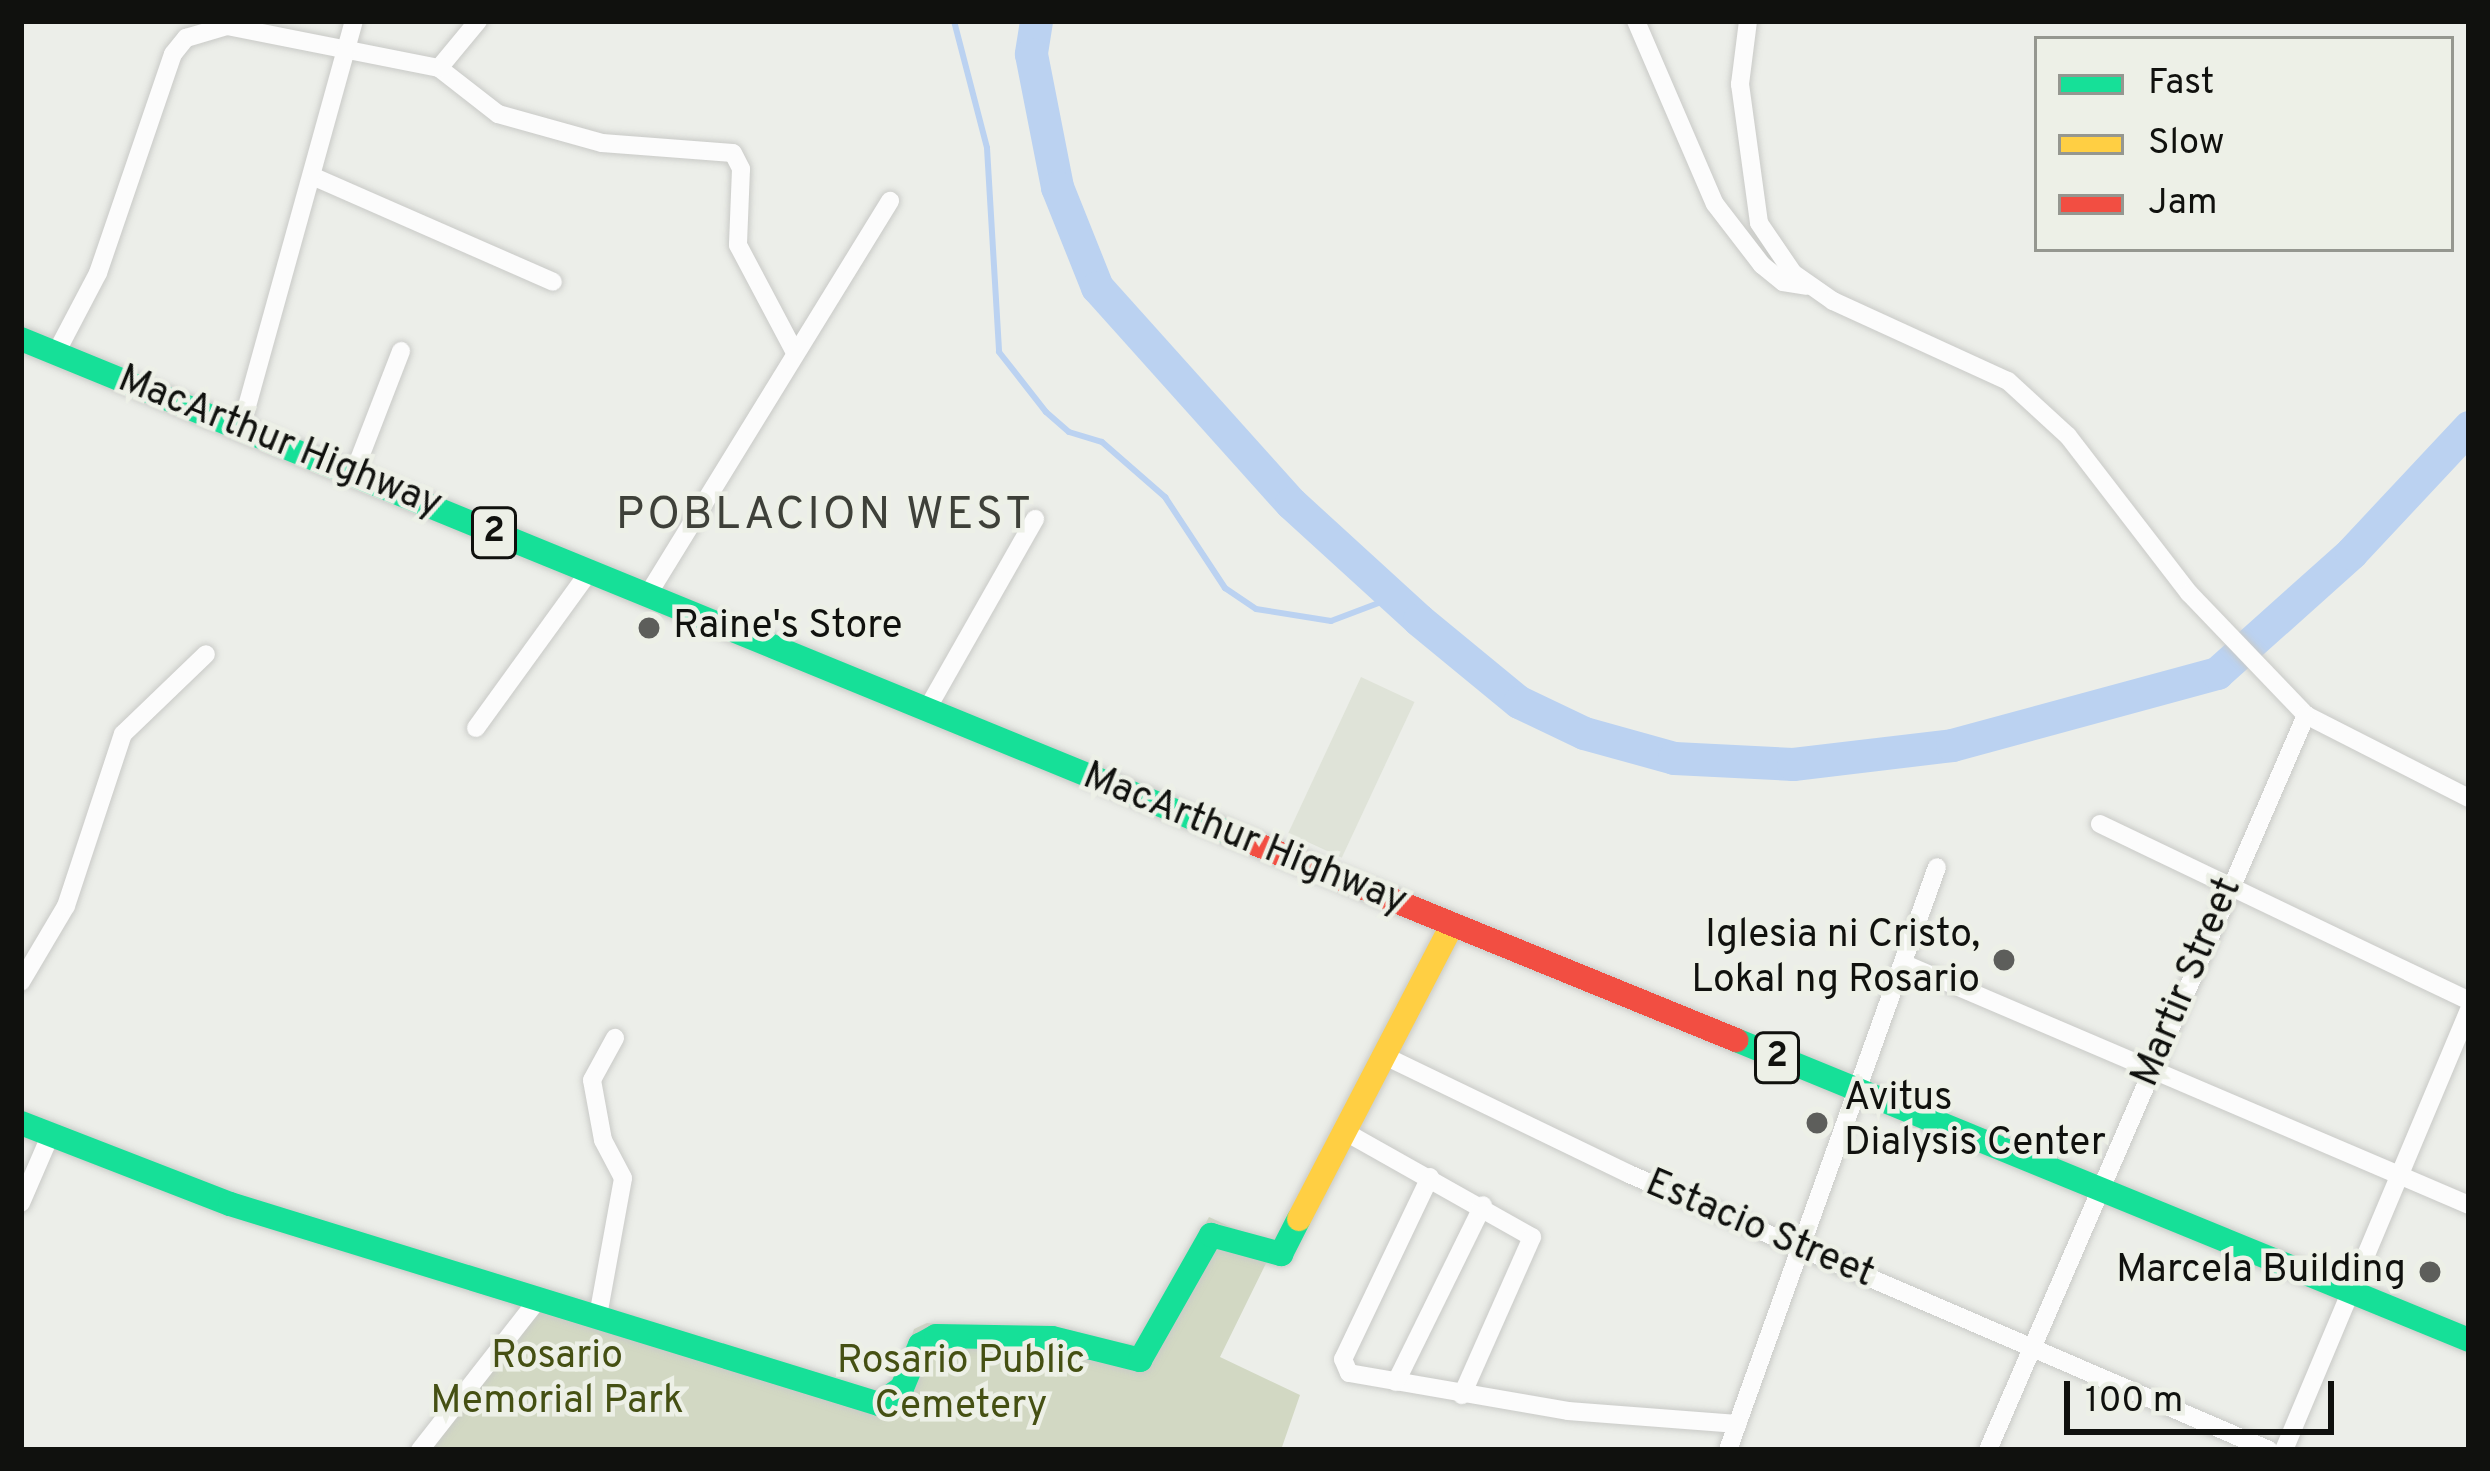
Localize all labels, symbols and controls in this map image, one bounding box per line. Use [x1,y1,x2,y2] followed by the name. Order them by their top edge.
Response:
[2034,36,2454,252] legend
[2148,61,2214,107] text: Fast
[2148,121,2224,167] text: Slow
[2148,181,2218,227] text: Jam
[110,358,448,530] street label: MacArthur Highway
[615,490,1035,544] district label: POBLACION WEST
[470,503,518,563] road number: 2
[673,605,902,651] place label: Raine's Store
[636,615,662,641] marker: Raine's Store
[1075,755,1413,927] street label: MacArthur Highway
[2124,871,2254,1095] street label: Martir Street
[1691,915,1980,1006] place label: Iglesia ni Cristo, Lokal ng Rosario
[1991,947,2017,973] marker: Iglesia ni Cristo, Lokal ng Rosario
[1753,1028,1801,1088] road number: 2
[1844,1078,2106,1169] place label: Avitus Dialysis Center
[1801,1107,1833,1139] marker: Avitus Dialysis Center
[1638,1162,1880,1300] street label: Estacio Street
[2116,1249,2406,1295] place label: Marcela Building
[2417,1259,2443,1285] marker: Marcela Building
[430,1336,684,1427] park label: Rosario Memorial Park
[837,1341,1085,1432] park label: Rosario Public Cemetery
[2070,1357,2340,1431] scale bar
[2085,1379,2183,1425] text: 100 m

